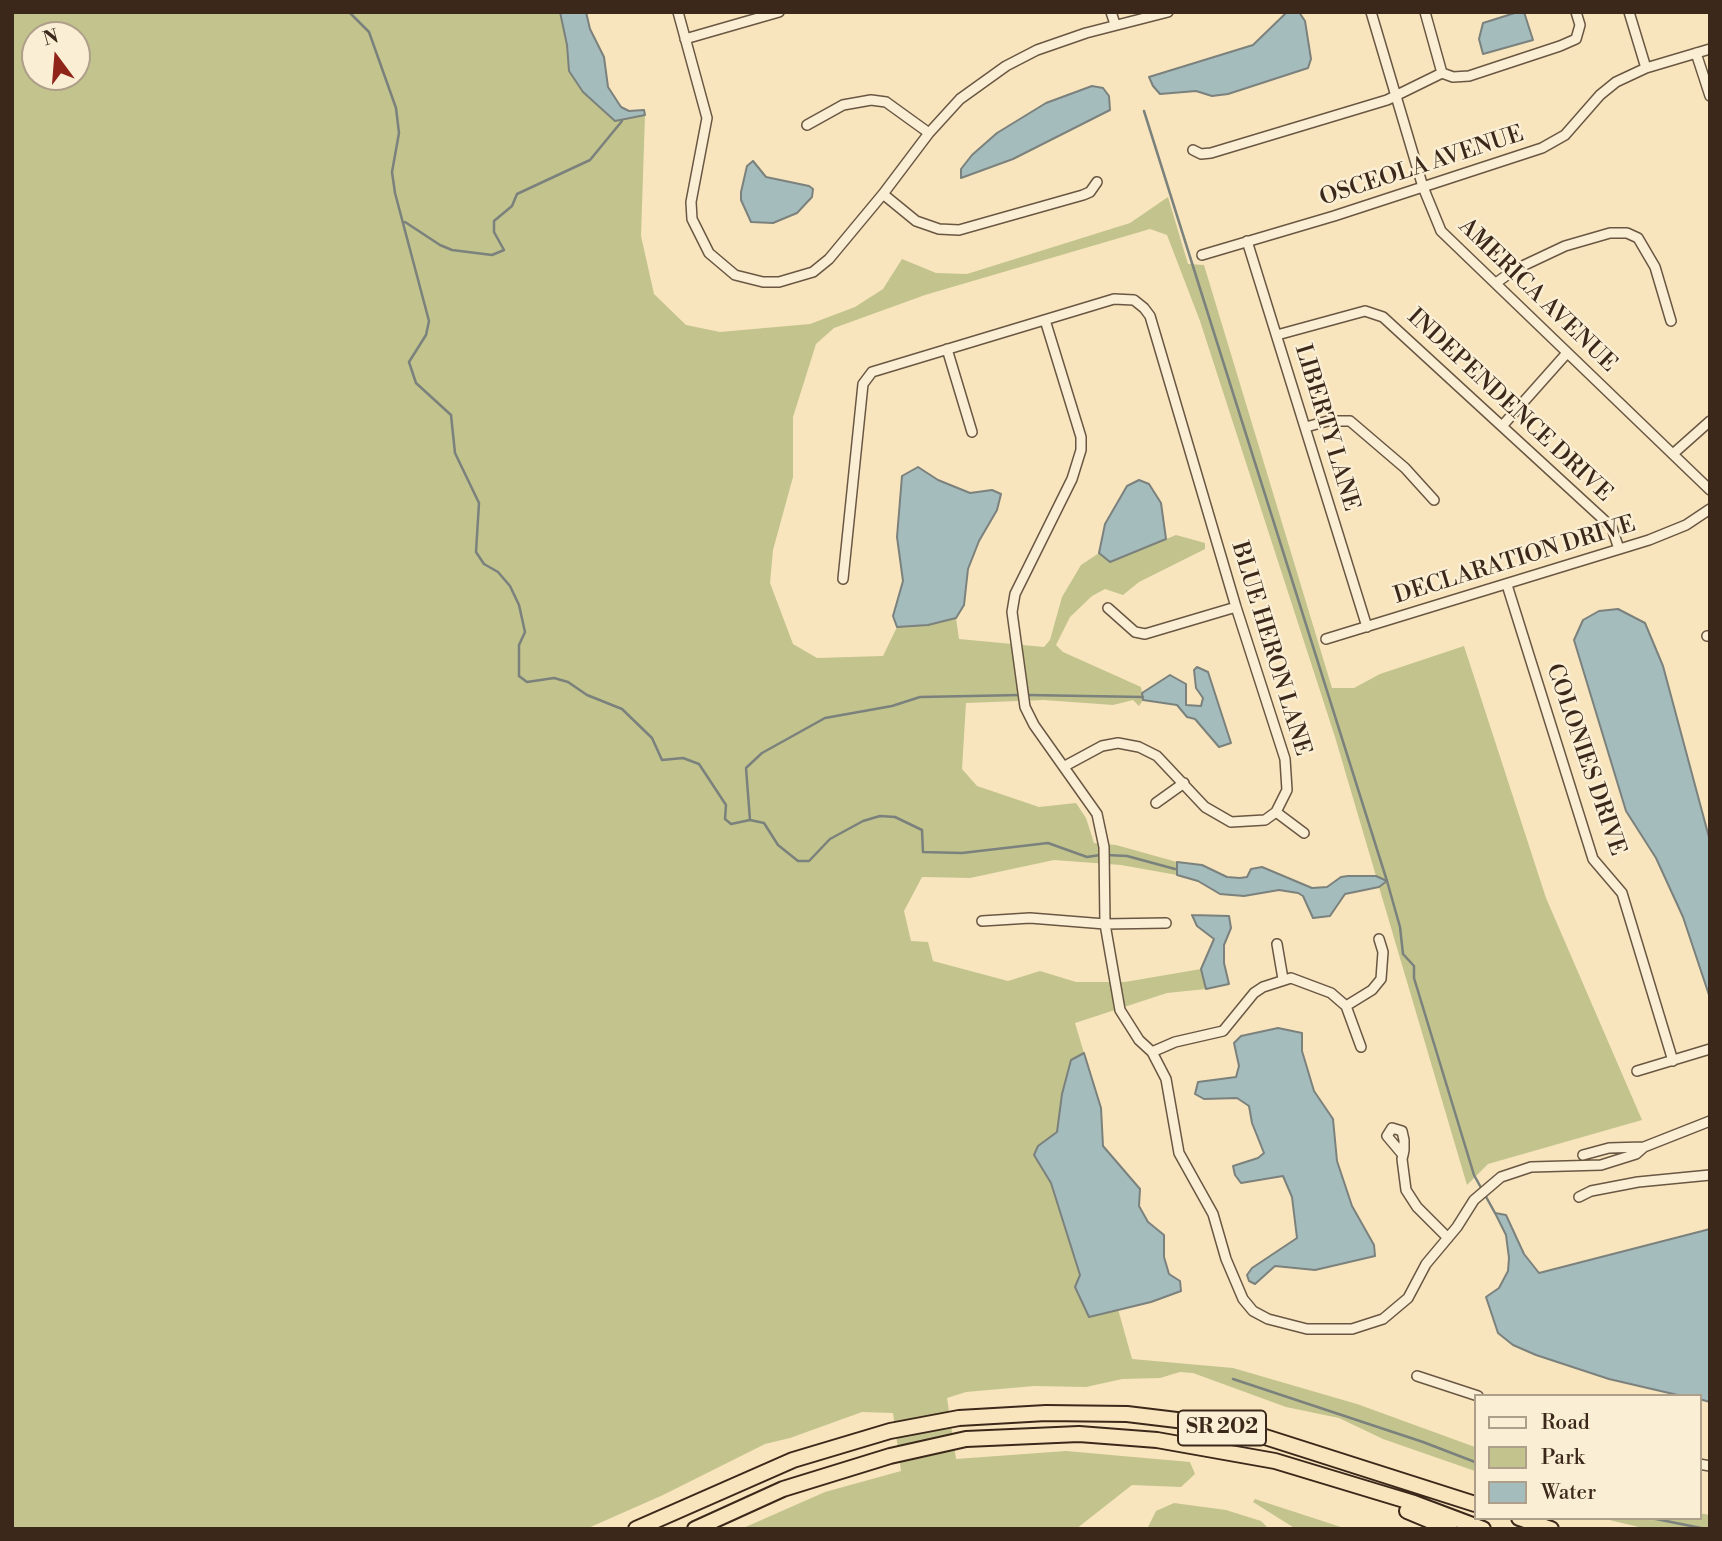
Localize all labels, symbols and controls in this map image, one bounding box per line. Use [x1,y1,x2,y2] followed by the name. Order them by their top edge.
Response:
[21,21,91,91] north arrow
[40,24,61,51] text: N
[1317,121,1527,213] street label: OSCEOLA AVENUE
[1452,213,1622,379] street label: AMERICA AVENUE
[1401,304,1617,508] street label: INDEPENDENCE DRIVE
[1288,341,1364,515] street label: LIBERTY LANE
[1391,511,1639,611] street label: DECLARATION DRIVE
[1224,539,1316,759] street label: BLUE HERON LANE
[1539,660,1631,860] street label: COLONIES DRIVE
[1474,1394,1701,1520] legend
[1178,1410,1266,1446] road number: SR 202
[1541,1410,1590,1436] text: Road
[1541,1445,1585,1471] text: Park
[1541,1480,1596,1506] text: Water

